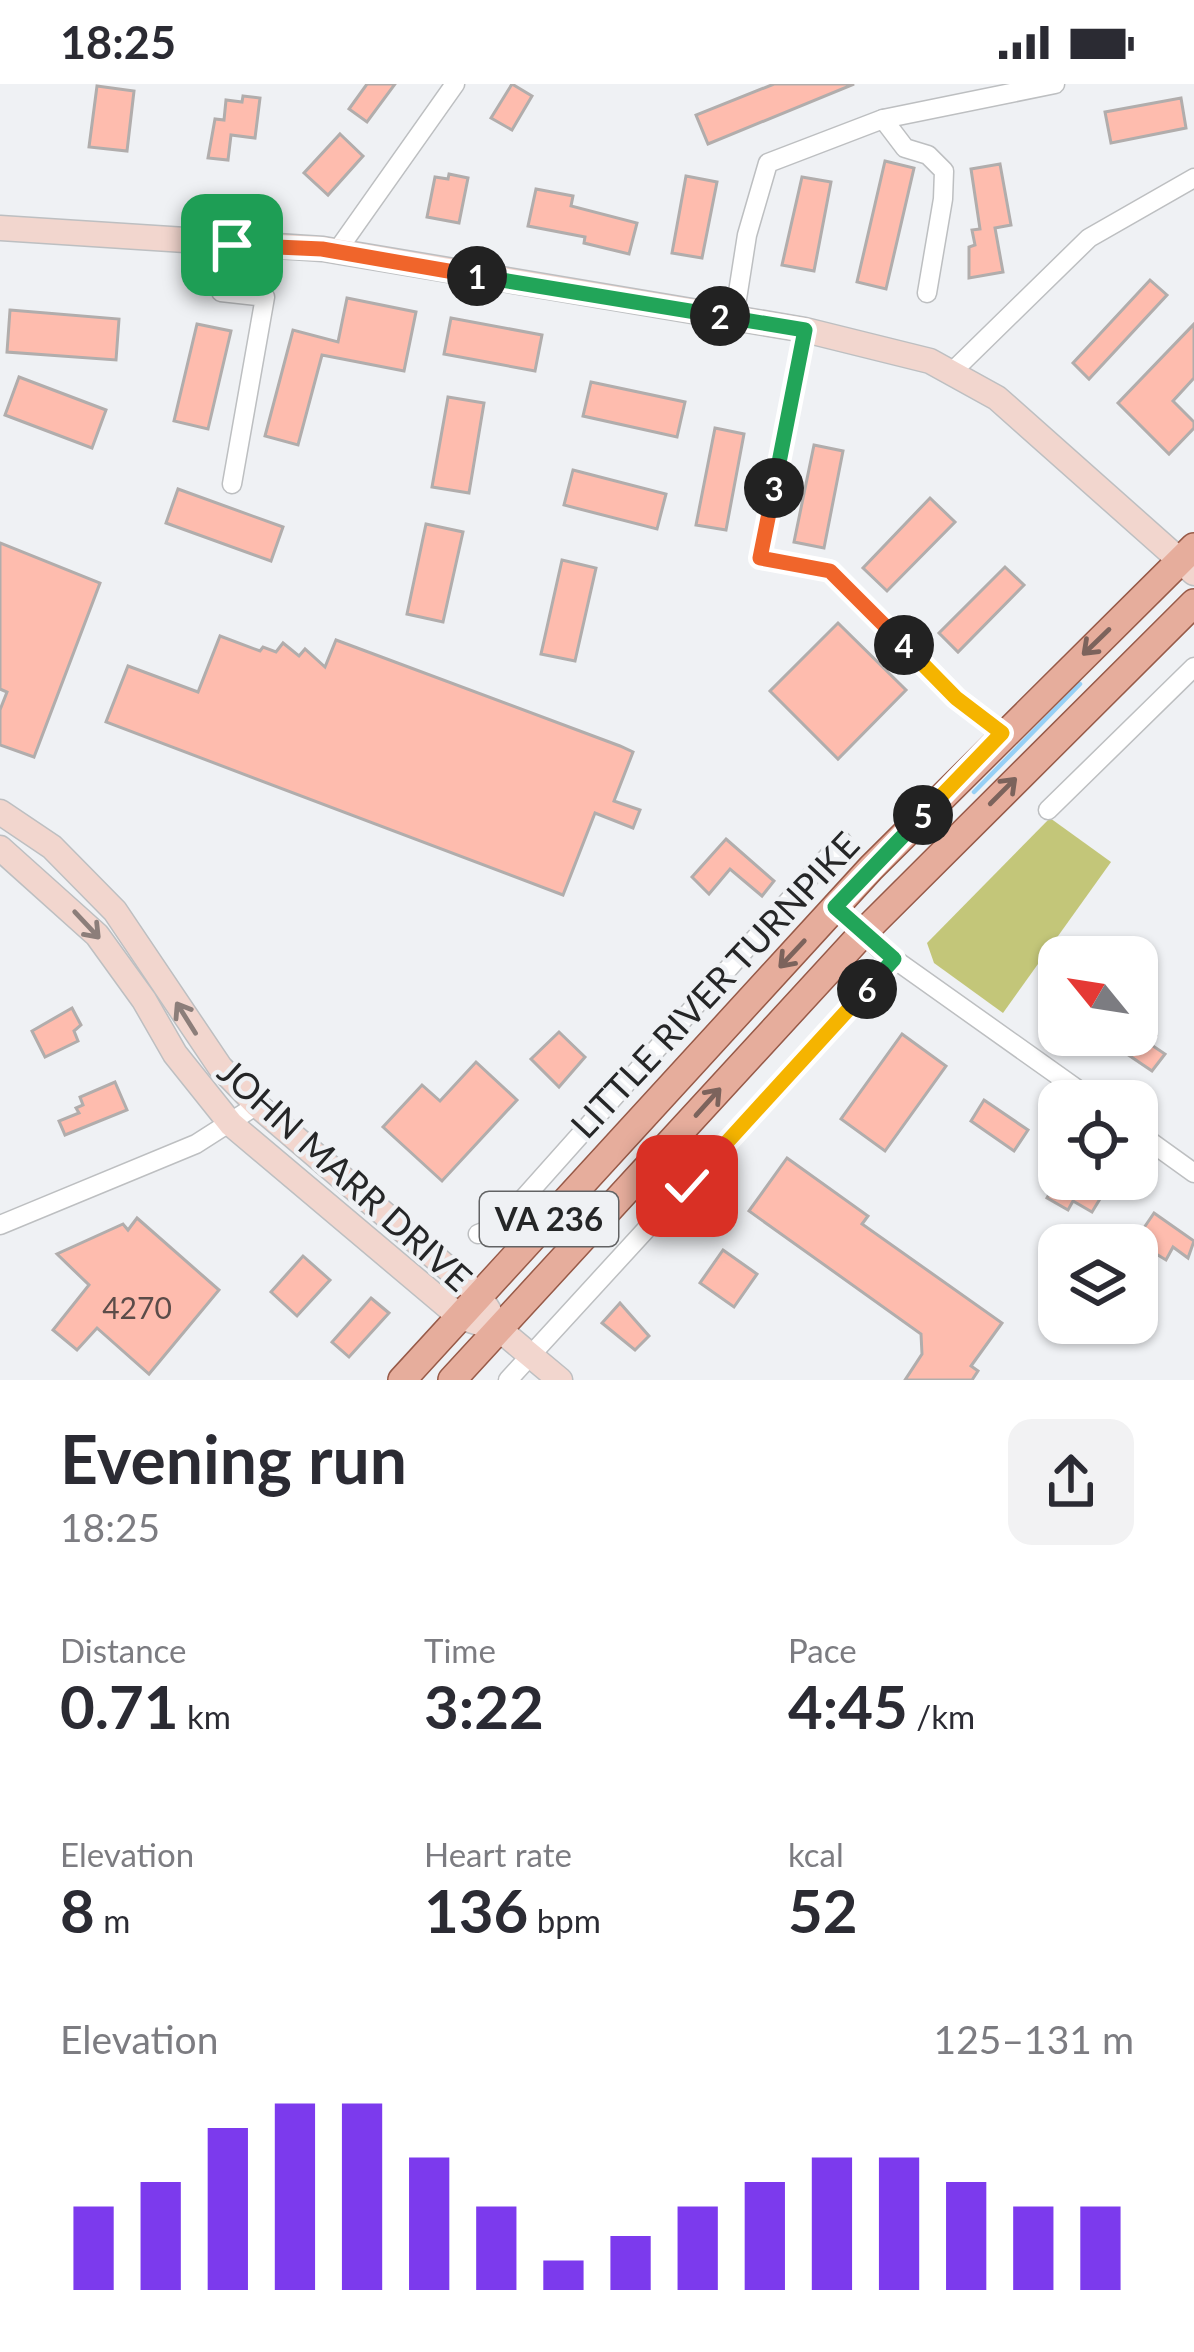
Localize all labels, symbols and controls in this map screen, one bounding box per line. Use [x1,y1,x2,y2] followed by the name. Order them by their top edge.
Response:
[60,15,176,69] text: 18:25
[181,194,283,296] pin
[199,212,265,278] icon: arrive
[447,246,507,306] pin: 1
[467,256,487,296] text: 1
[690,286,750,346] pin: 2
[710,296,730,336] text: 2
[744,458,804,518] pin: 3
[764,468,784,508] text: 3
[874,615,934,675] pin: 4
[894,625,914,665] text: 4
[1082,627,1111,656] one-way arrow
[988,777,1017,806] one-way arrow
[893,785,953,845] pin: 5
[913,795,933,835] text: 5
[561,822,867,1146] street label: LITTLE RIVER TURNPIKE
[73,910,101,940] one-way arrow
[1038,936,1158,1056] north arrow
[1038,936,1158,1344] map controls
[778,939,806,969] one-way arrow
[837,959,897,1019] pin: 6
[857,969,877,1009] text: 6
[174,1001,198,1035] one-way arrow
[210,1049,481,1300] street label: JOHN MARR DRIVE
[1038,1080,1158,1200] button: locate
[694,1087,721,1117] one-way arrow
[636,1135,738,1237] pin
[654,1153,720,1219] icon: check
[480,1192,618,1246] road number: VA 236
[1038,1224,1158,1344] button: layers
[102,1289,172,1325] house number: 4270
[60,1419,407,1498] text: Evening run
[1008,1419,1134,1545] button: share
[60,1504,160,1550] text: 18:25
[60,1630,187,1670] text: Distance
[424,1630,496,1670] text: Time
[788,1630,857,1670] text: Pace
[60,1670,179,1742] text: 0.71
[424,1670,544,1742] text: 3:22
[788,1670,908,1742] text: 4:45
[179,1696,231,1736] text: km
[908,1696,975,1736] text: /km
[60,1834,194,1874] text: Elevation
[424,1834,572,1874] text: Heart rate
[788,1834,844,1874] text: kcal
[60,1874,95,1946] text: 8
[424,1874,528,1946] text: 136
[788,1874,858,1946] text: 52
[95,1900,130,1940] text: m
[528,1900,601,1940] text: bpm
[60,2016,218,2062] text: Elevation
[934,2016,1134,2062] text: 125–131 m

